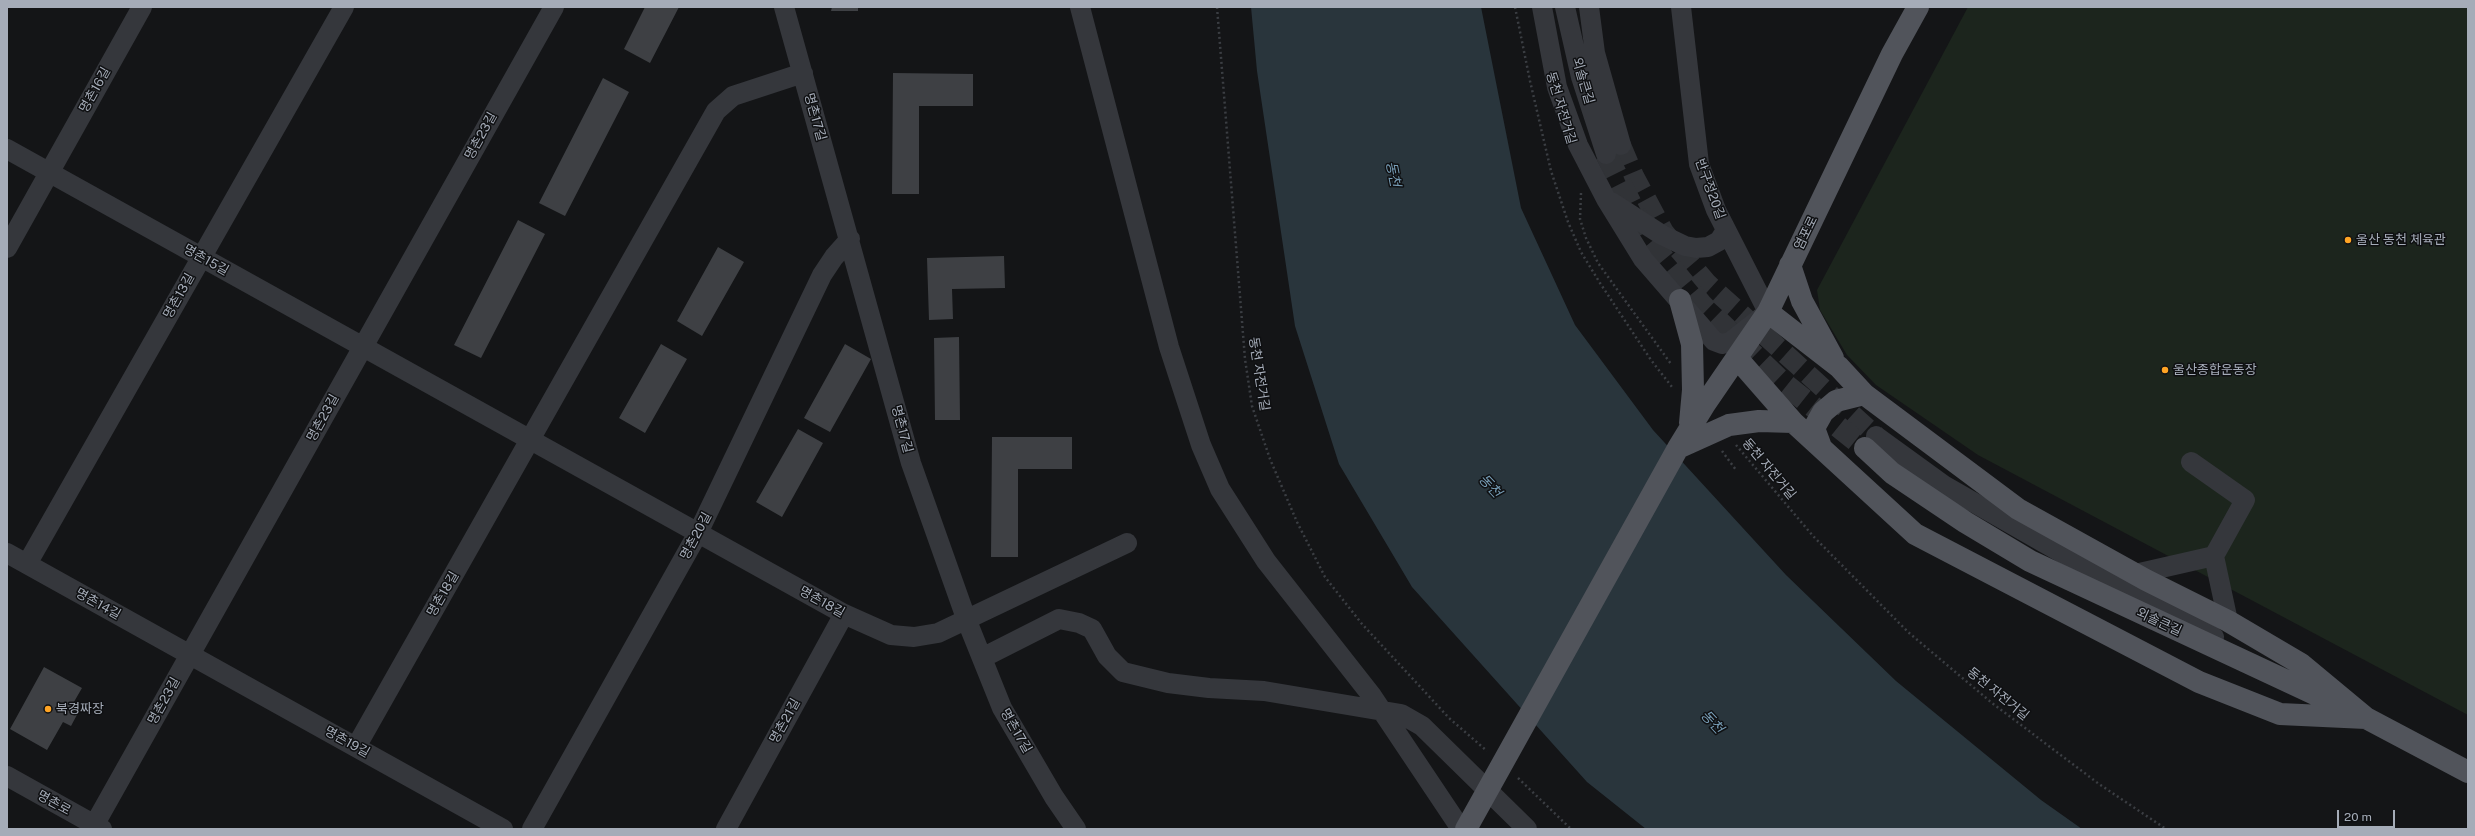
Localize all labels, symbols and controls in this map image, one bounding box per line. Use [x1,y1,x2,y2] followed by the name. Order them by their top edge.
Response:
[1569,56,1597,106] street label: 외솔큰길
[76,65,114,115] street label: 명촌16길
[1543,70,1579,146] street label: 동천 자전거길
[801,91,829,143] street label: 명촌17길
[462,110,500,162] street label: 명촌23길
[1692,156,1728,222] street label: 반구정20길
[1382,160,1404,188] water label: 동천
[1791,213,1821,253] street label: 염포로
[2356,232,2446,248] place label: 울산 동천 체육관
[2343,235,2353,245] marker: 울산 동천 체육관
[181,241,231,279] street label: 명촌15길
[160,271,198,321] street label: 명촌13길
[1245,336,1273,412] street label: 동천 자전거길
[2173,362,2257,378] place label: 울산종합운동장
[2160,365,2170,375] marker: 울산종합운동장
[304,392,342,444] street label: 명촌23길
[888,403,916,455] street label: 명촌17길
[1739,435,1799,503] street label: 동천 자전거길
[1475,471,1505,501] water label: 동천
[677,510,715,562] street label: 명촌20길
[424,569,462,619] street label: 명촌18길
[797,583,847,621] street label: 명촌18길
[73,585,123,623] street label: 명촌14길
[2134,605,2184,639] street label: 외솔큰길
[1964,664,2032,724] street label: 동천 자전거길
[145,675,183,727] street label: 명촌23길
[766,696,804,746] street label: 명촌21길
[56,701,104,717] place label: 북경짜장
[43,704,53,714] marker: 북경짜장
[997,706,1035,756] street label: 명촌17길
[1697,707,1727,737] water label: 동천
[322,723,372,761] street label: 명촌19길
[35,787,73,819] street label: 명촌로
[2339,802,2397,828] scale bar
[2344,810,2372,824] text: 20 m

